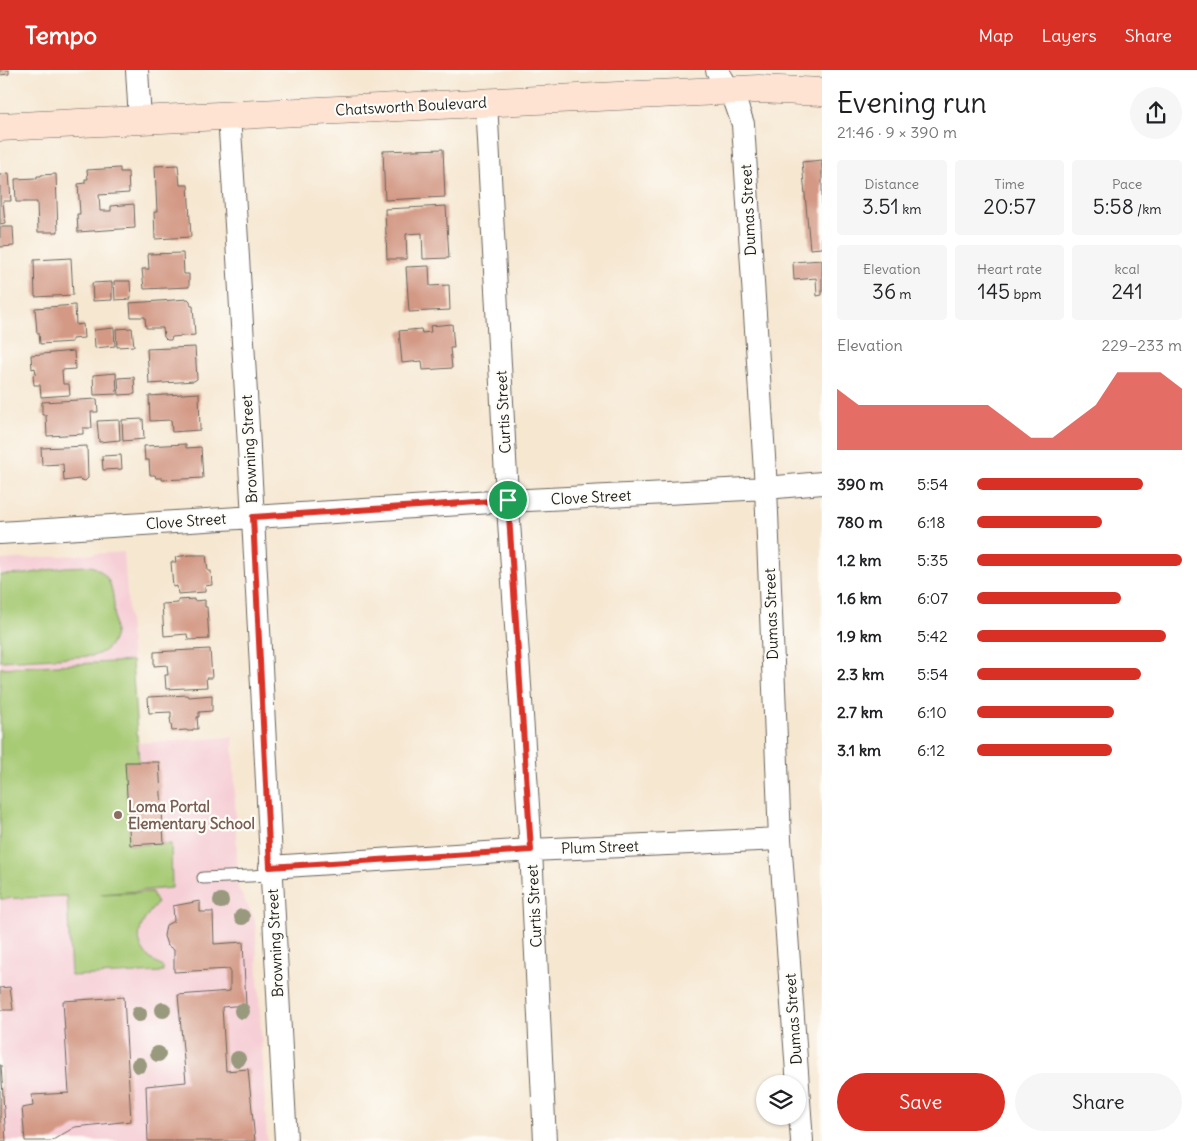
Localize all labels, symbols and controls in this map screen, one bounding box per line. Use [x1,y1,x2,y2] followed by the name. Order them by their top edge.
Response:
[25,20,97,50] text: Tempo
[978,24,1013,47] text: Map
[1041,24,1097,47] text: Layers
[1125,24,1172,47] text: Share
[837,85,987,121] text: Evening run
[1130,87,1182,139] button: share
[335,93,487,119] street label: Chatsworth Boulevard
[837,122,957,142] text: 21:46 · 9 × 390 m
[736,164,760,256] street label: Dumas Street
[864,175,919,193] text: Distance
[994,175,1025,193] text: Time
[1112,175,1142,193] text: Pace
[862,193,899,220] text: 3.51
[983,193,1036,220] text: 20:57
[1093,193,1134,220] text: 5:58
[899,200,922,218] text: km
[1134,200,1162,218] text: /km
[863,260,921,278] text: Elevation
[977,260,1042,278] text: Heart rate
[1115,260,1140,278] text: kcal
[872,278,896,305] text: 36
[978,278,1010,305] text: 145
[1111,278,1143,305] text: 241
[896,285,912,303] text: m
[1010,285,1041,303] text: bpm
[837,335,903,355] text: Elevation
[1101,335,1182,355] text: 229–233 m
[491,370,515,454] street label: Curtis Street
[237,394,261,504] street label: Browning Street
[837,474,884,494] text: 390 m
[917,474,948,494] text: 5:54
[487,479,529,521] pin
[550,485,632,509] street label: Clove Street
[494,486,522,514] icon: arrive
[145,509,227,533] street label: Clove Street
[837,512,882,532] text: 780 m
[917,512,945,532] text: 6:18
[837,550,881,570] text: 1.2 km
[917,550,948,570] text: 5:35
[760,568,782,660] street label: Dumas Street
[837,588,882,608] text: 1.6 km
[917,588,948,608] text: 6:07
[837,626,882,646] text: 1.9 km
[917,626,948,646] text: 5:42
[837,664,884,684] text: 2.3 km
[917,664,948,684] text: 5:54
[837,702,883,722] text: 2.7 km
[917,702,947,722] text: 6:10
[837,740,881,760] text: 3.1 km
[917,740,945,760] text: 6:12
[128,797,255,834] place label: Loma Portal Elementary School
[112,809,124,821] marker: Loma Portal Elementary School
[561,836,639,858] street label: Plum Street
[522,864,546,948] street label: Curtis Street
[263,888,287,998] street label: Browning Street
[780,973,806,1065] street label: Dumas Street
[837,1073,1005,1131] button: Save
[1015,1073,1182,1131] button: Share
[756,1075,806,1125] map controls
[756,1075,806,1125] button: layers

